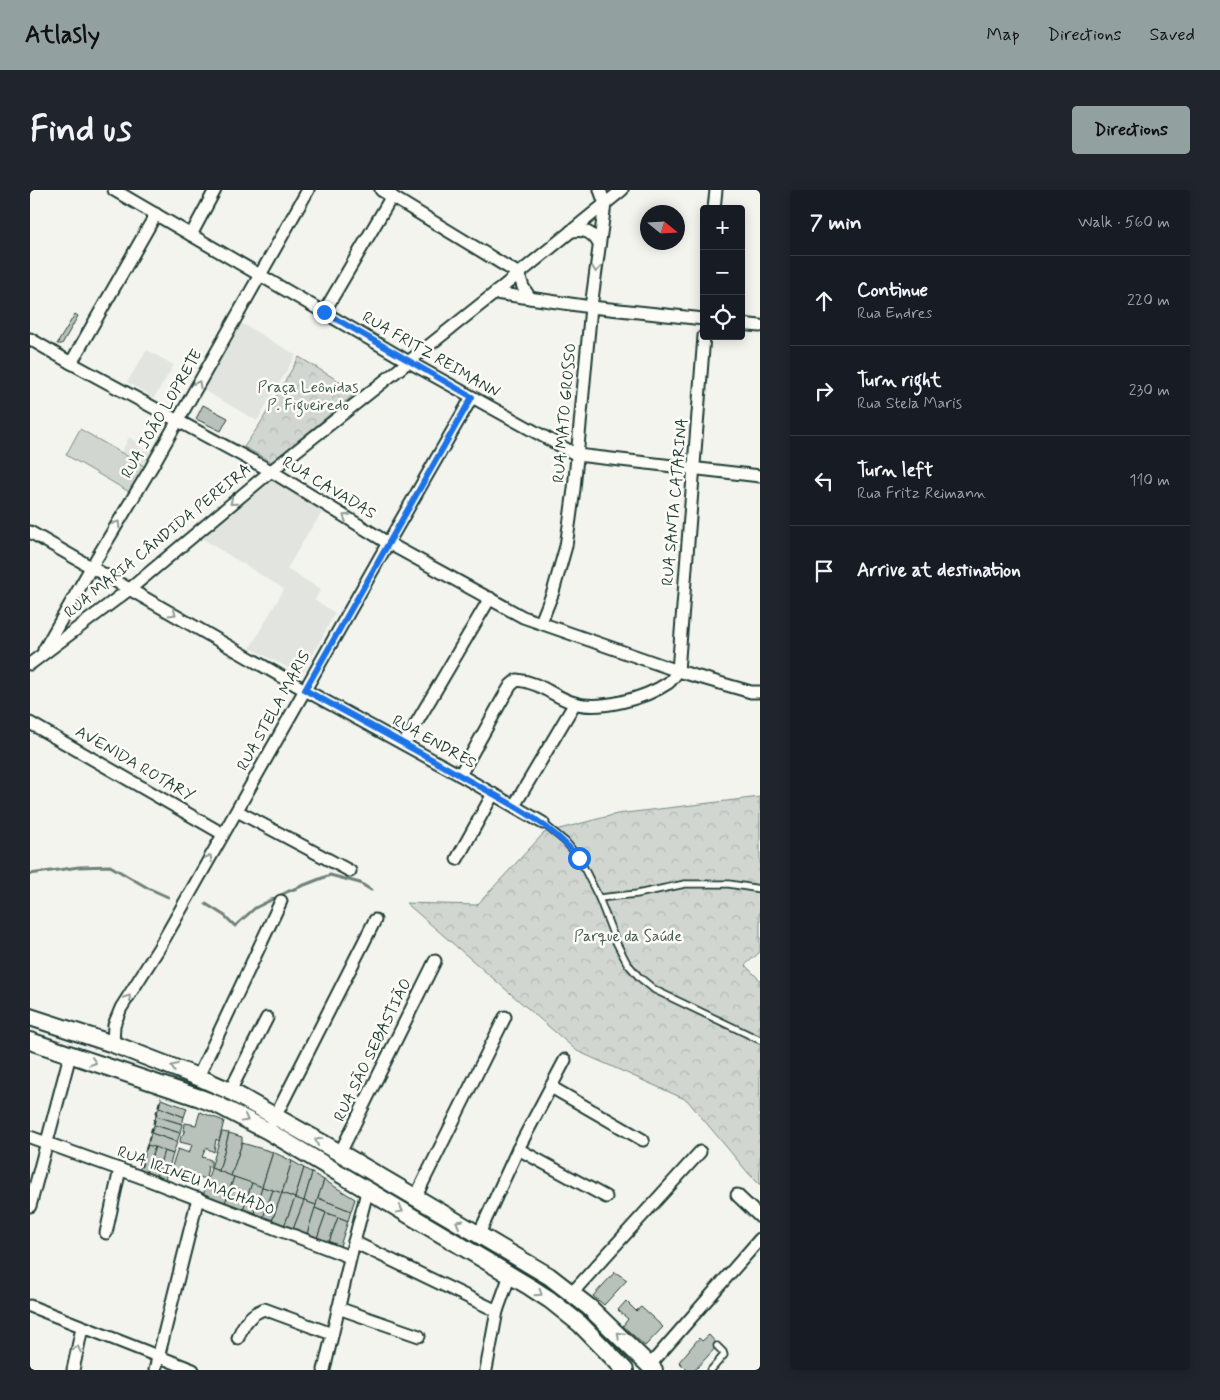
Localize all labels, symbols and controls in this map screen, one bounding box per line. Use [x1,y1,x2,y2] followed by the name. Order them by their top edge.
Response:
[25,20,100,51] text: Atlasly
[987,23,1020,47] text: Map
[1048,23,1122,47] text: Directions
[1150,23,1195,47] text: Saved
[1072,106,1190,154] button: Directions
[30,107,132,153] text: Find us
[640,205,685,250] north arrow
[700,205,745,340] map controls
[700,205,745,250] button: +
[810,209,862,237] text: 7 min
[1078,212,1170,233] text: Walk · 560 m
[700,250,745,295] button: −
[591,266,602,274] one-way arrow
[857,278,928,303] text: Continue
[810,287,838,315] icon: ahead
[1127,290,1170,311] text: 220 m
[700,295,745,340] button: locate
[313,301,336,324] route end
[857,303,932,324] text: Rua Endres
[358,307,504,403] street label: RUA FRITZ REIMANN
[548,342,582,484] street label: RUA MATO GROSSO
[117,346,207,482] street label: RUA JOÃO LOPRETE
[857,368,941,393] text: Turn right
[257,377,359,417] park label: Praça Leônidas P. Figueiredo
[810,377,838,405] icon: right
[192,380,202,389] one-way arrow
[1129,380,1170,401] text: 230 m
[857,393,962,414] text: Rua Stela Maris
[657,417,693,587] street label: RUA SANTA CATARINA
[278,452,380,524] street label: RUA CAVADAS
[857,458,933,483] text: Turn left
[60,459,256,623] street label: RUA MARIA CÂNDIDA PEREIRA
[810,467,838,495] icon: left
[1129,470,1170,491] text: 110 m
[857,483,986,504] text: Rua Fritz Reimann
[230,497,239,505] one-way arrow
[343,514,352,524] one-way arrow
[111,521,121,530] one-way arrow
[810,557,838,585] icon: arrive
[857,558,1021,583] text: Arrive at destination
[167,606,176,616] one-way arrow
[232,647,316,775] street label: RUA STELA MARIS
[388,710,480,774] street label: RUA ENDRES
[71,721,199,807] street label: AVENIDA ROTARY
[568,847,591,870] route start
[203,854,213,863] one-way arrow
[574,926,682,947] park label: Parque da Saúde
[329,975,417,1125] street label: RUA SÃO SEBASTIÃO
[121,995,131,1004] one-way arrow
[88,1056,97,1066] one-way arrow
[170,1063,178,1073] one-way arrow
[239,1113,248,1123] one-way arrow
[314,1138,323,1148] one-way arrow
[114,1141,278,1221] street label: RUA IRINEU MACHADO
[395,1204,404,1214] one-way arrow
[455,1219,464,1229] one-way arrow
[534,1287,543,1297] one-way arrow
[617,1332,626,1341] one-way arrow
[71,1345,82,1353] one-way arrow

